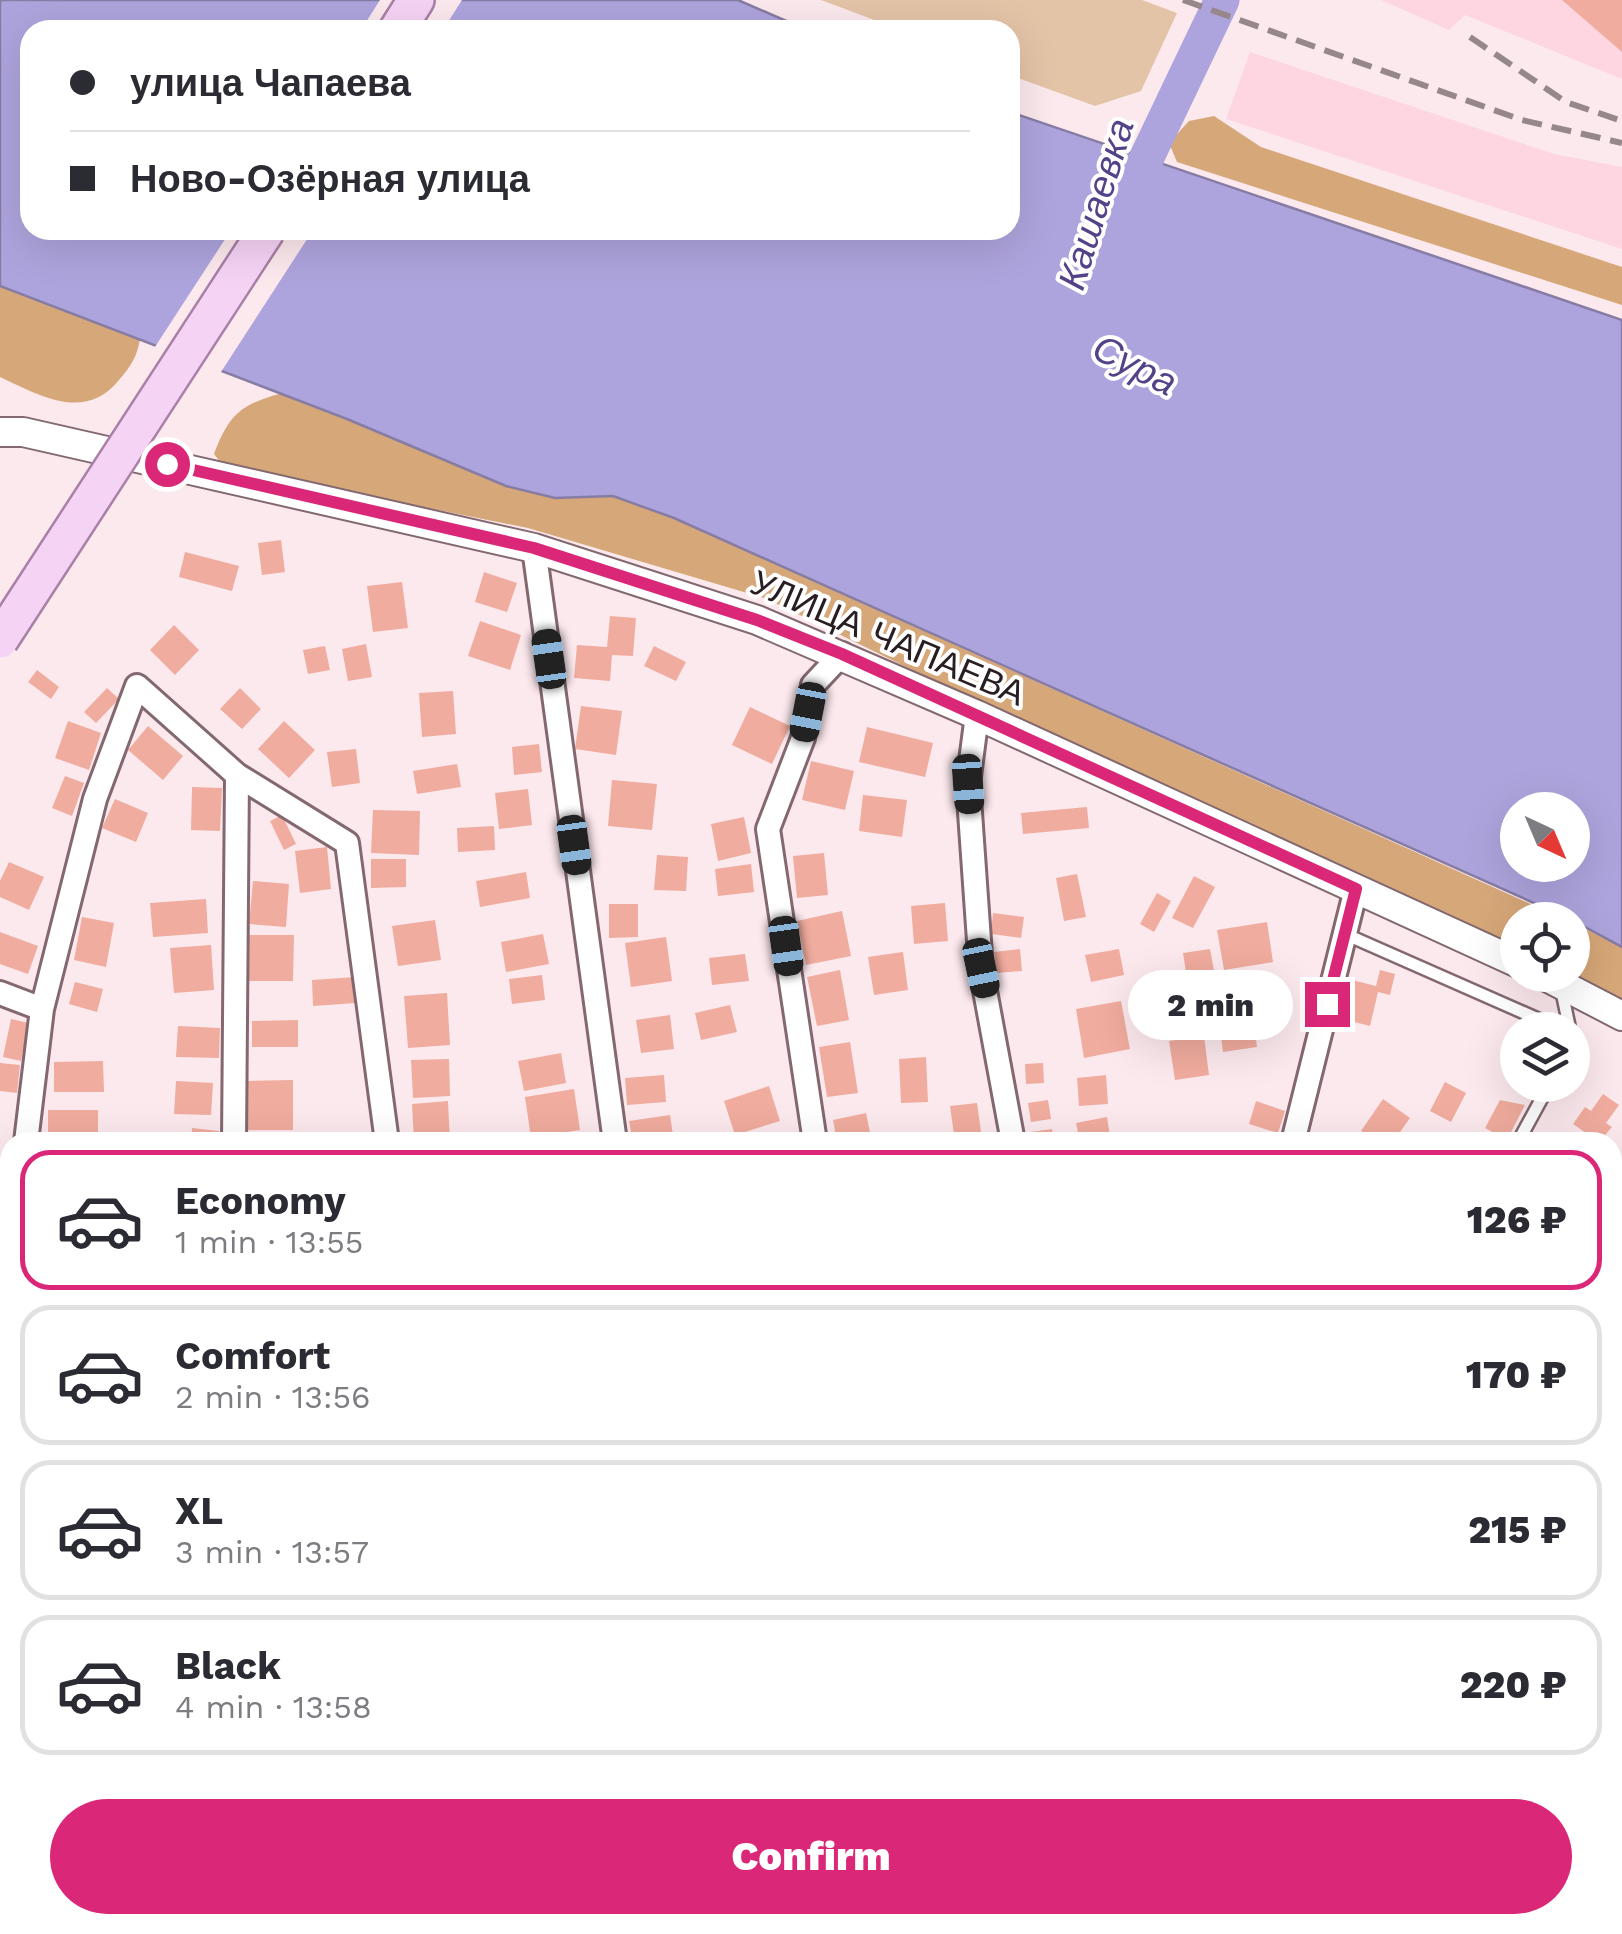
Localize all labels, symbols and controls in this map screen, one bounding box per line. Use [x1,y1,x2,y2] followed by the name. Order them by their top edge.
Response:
[130,61,411,105] text: улица Чапаева
[1049,113,1143,295] water label: Кашаевка
[130,157,530,201] text: Ново-Озёрная улица
[1086,325,1184,405] water label: Сура
[145,442,190,487] route start
[744,561,1032,715] street label: УЛИЦА ЧАПАЕВА
[530,627,568,691] car
[788,680,828,744] car
[951,753,985,815] car
[1500,792,1590,882] north arrow
[1500,792,1590,1102] map controls
[555,813,593,877] car
[1500,902,1590,992] button: locate
[767,914,805,978] car
[960,936,1002,1000] car
[1127,969,1292,1039] callout: 2 min
[1305,982,1350,1027] route end
[1167,986,1254,1024] text: 2 min
[1500,1012,1590,1102] button: layers
[55,1175,145,1265] icon: car
[175,1179,346,1223] text: Economy
[1467,1198,1567,1242] text: 126 ₽
[175,1223,363,1261] text: 1 min · 13:55
[55,1330,145,1420] icon: car
[175,1334,330,1378] text: Comfort
[1466,1353,1567,1397] text: 170 ₽
[175,1378,371,1416] text: 2 min · 13:56
[55,1485,145,1575] icon: car
[175,1489,223,1533] text: XL
[1468,1508,1567,1552] text: 215 ₽
[175,1533,369,1571] text: 3 min · 13:57
[55,1640,145,1730] icon: car
[175,1644,281,1688] text: Black
[1460,1663,1567,1707] text: 220 ₽
[175,1688,372,1726] text: 4 min · 13:58
[50,1799,1572,1914] button: Confirm

